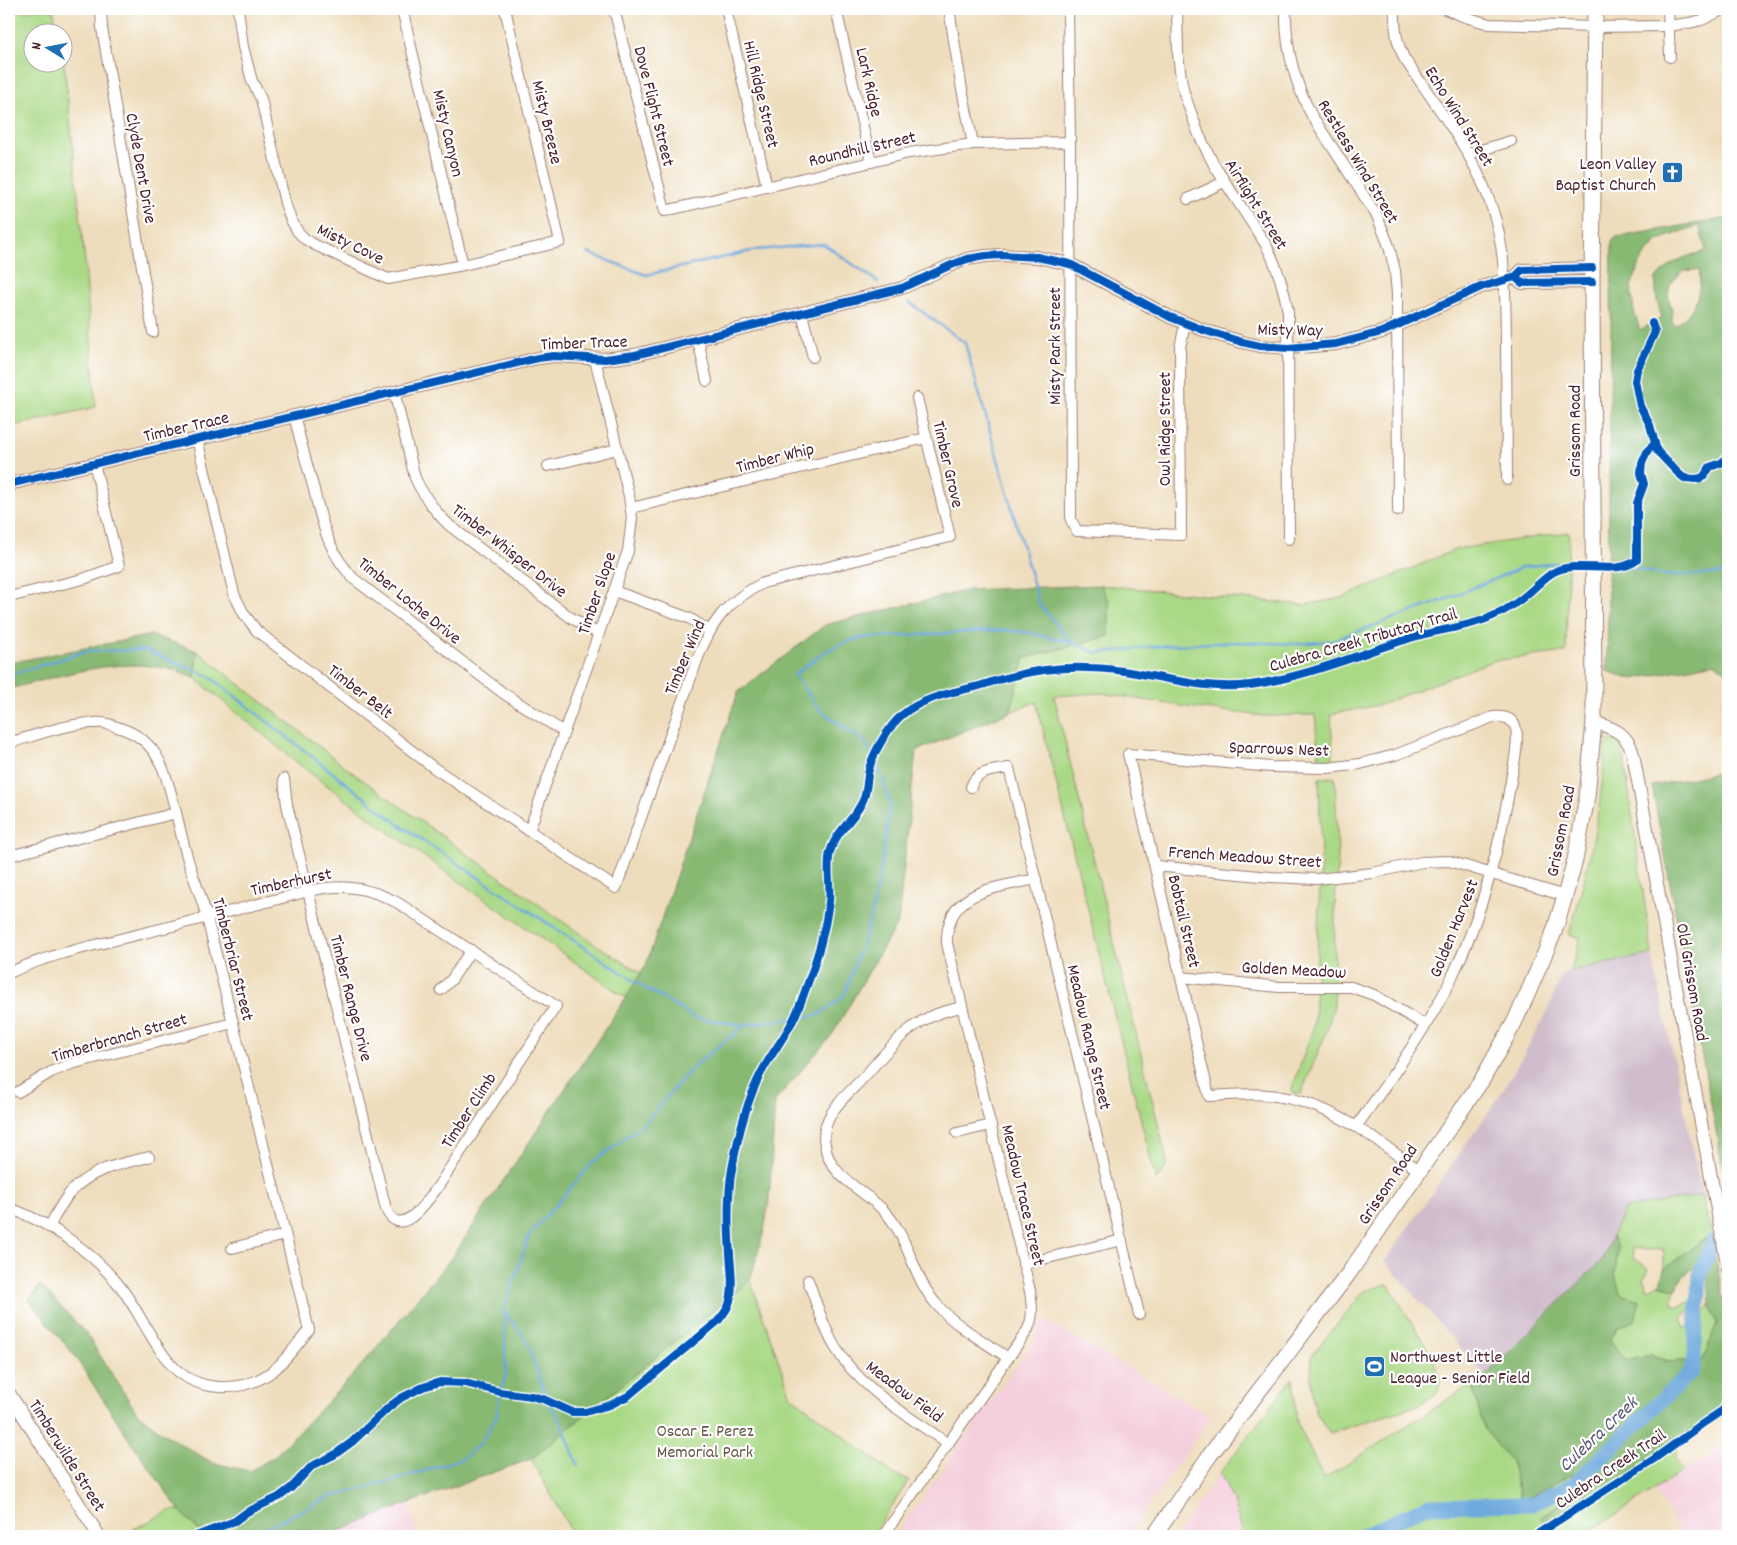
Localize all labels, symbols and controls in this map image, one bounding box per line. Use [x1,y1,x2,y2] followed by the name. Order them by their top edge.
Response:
[22,22,72,72] north arrow
[735,38,784,151] street label: Hill Ridge Street
[27,41,48,51] text: N
[626,44,680,170] street label: Dove Flight Street
[847,46,888,120] street label: Lark Ridge
[1417,62,1499,173] street label: Echo Wind Street
[524,78,567,167] street label: Misty Breeze
[424,88,469,180] street label: Misty Canyon
[1310,96,1404,229] street label: Restless Wind Street
[118,111,162,226] street label: Clyde Dent Drive
[807,126,919,175] street label: Roundhill Street
[1555,153,1657,199] place label: Leon Valley Baptist Church
[1217,155,1293,256] street label: Airflight Street
[1660,161,1684,185] church icon: Leon Valley Baptist Church
[312,218,388,272] street label: Misty Cove
[1044,287,1069,405] street label: Misty Park Street
[1257,318,1324,345] street label: Misty Way
[540,330,628,359] street label: Timber Trace
[1154,371,1179,486] street label: Owl Ridge Street
[1564,385,1589,477] street label: Grissom Road
[141,406,232,450] street label: Timber Trace
[924,419,969,511] street label: Timber Grove
[734,438,817,481] street label: Timber Whip
[445,499,572,605] street label: Timber Whisper Drive
[573,549,624,638] street label: Timber Slope
[351,552,466,652] street label: Timber Loche Drive
[1267,602,1461,680] street label: Culebra Creek Tributary Trail
[659,616,713,700] street label: Timber Wind
[322,659,398,727] street label: Timber Belt
[1228,736,1330,765] street label: Sparrows Nest
[1541,784,1584,879] street label: Grissom Road
[1167,841,1323,876] street label: French Meadow Street
[249,863,335,904] street label: Timberhurst
[1160,873,1205,971] street label: Bobtail Street
[1424,876,1487,982] street label: Golden Harvest
[204,895,259,1024] street label: Timberbriar Street
[1668,921,1713,1043] street label: Old Grissom Road
[322,933,377,1065] street label: Timber Range Drive
[1241,956,1347,987] street label: Golden Meadow
[1059,963,1117,1113] street label: Meadow Range Street
[49,1008,191,1071] street label: Timberbranch Street
[436,1068,504,1154] street label: Timber Climb
[993,1122,1050,1269] street label: Meadow Trace Street
[1353,1140,1425,1231] street label: Grissom Road
[1390,1346,1530,1392] place label: Northwest Little League - Senior Field
[1362,1354,1386,1378] sports icon: Northwest Little League - Senior Field
[860,1356,947,1430] street label: Meadow Field
[1554,1390,1647,1480] water label: Culebra Creek
[21,1395,111,1518] street label: Timberwilde Street
[656,1420,754,1466] park label: Oscar E. Perez Memorial Park
[1551,1423,1672,1516] street label: Culebra Creek Trail

